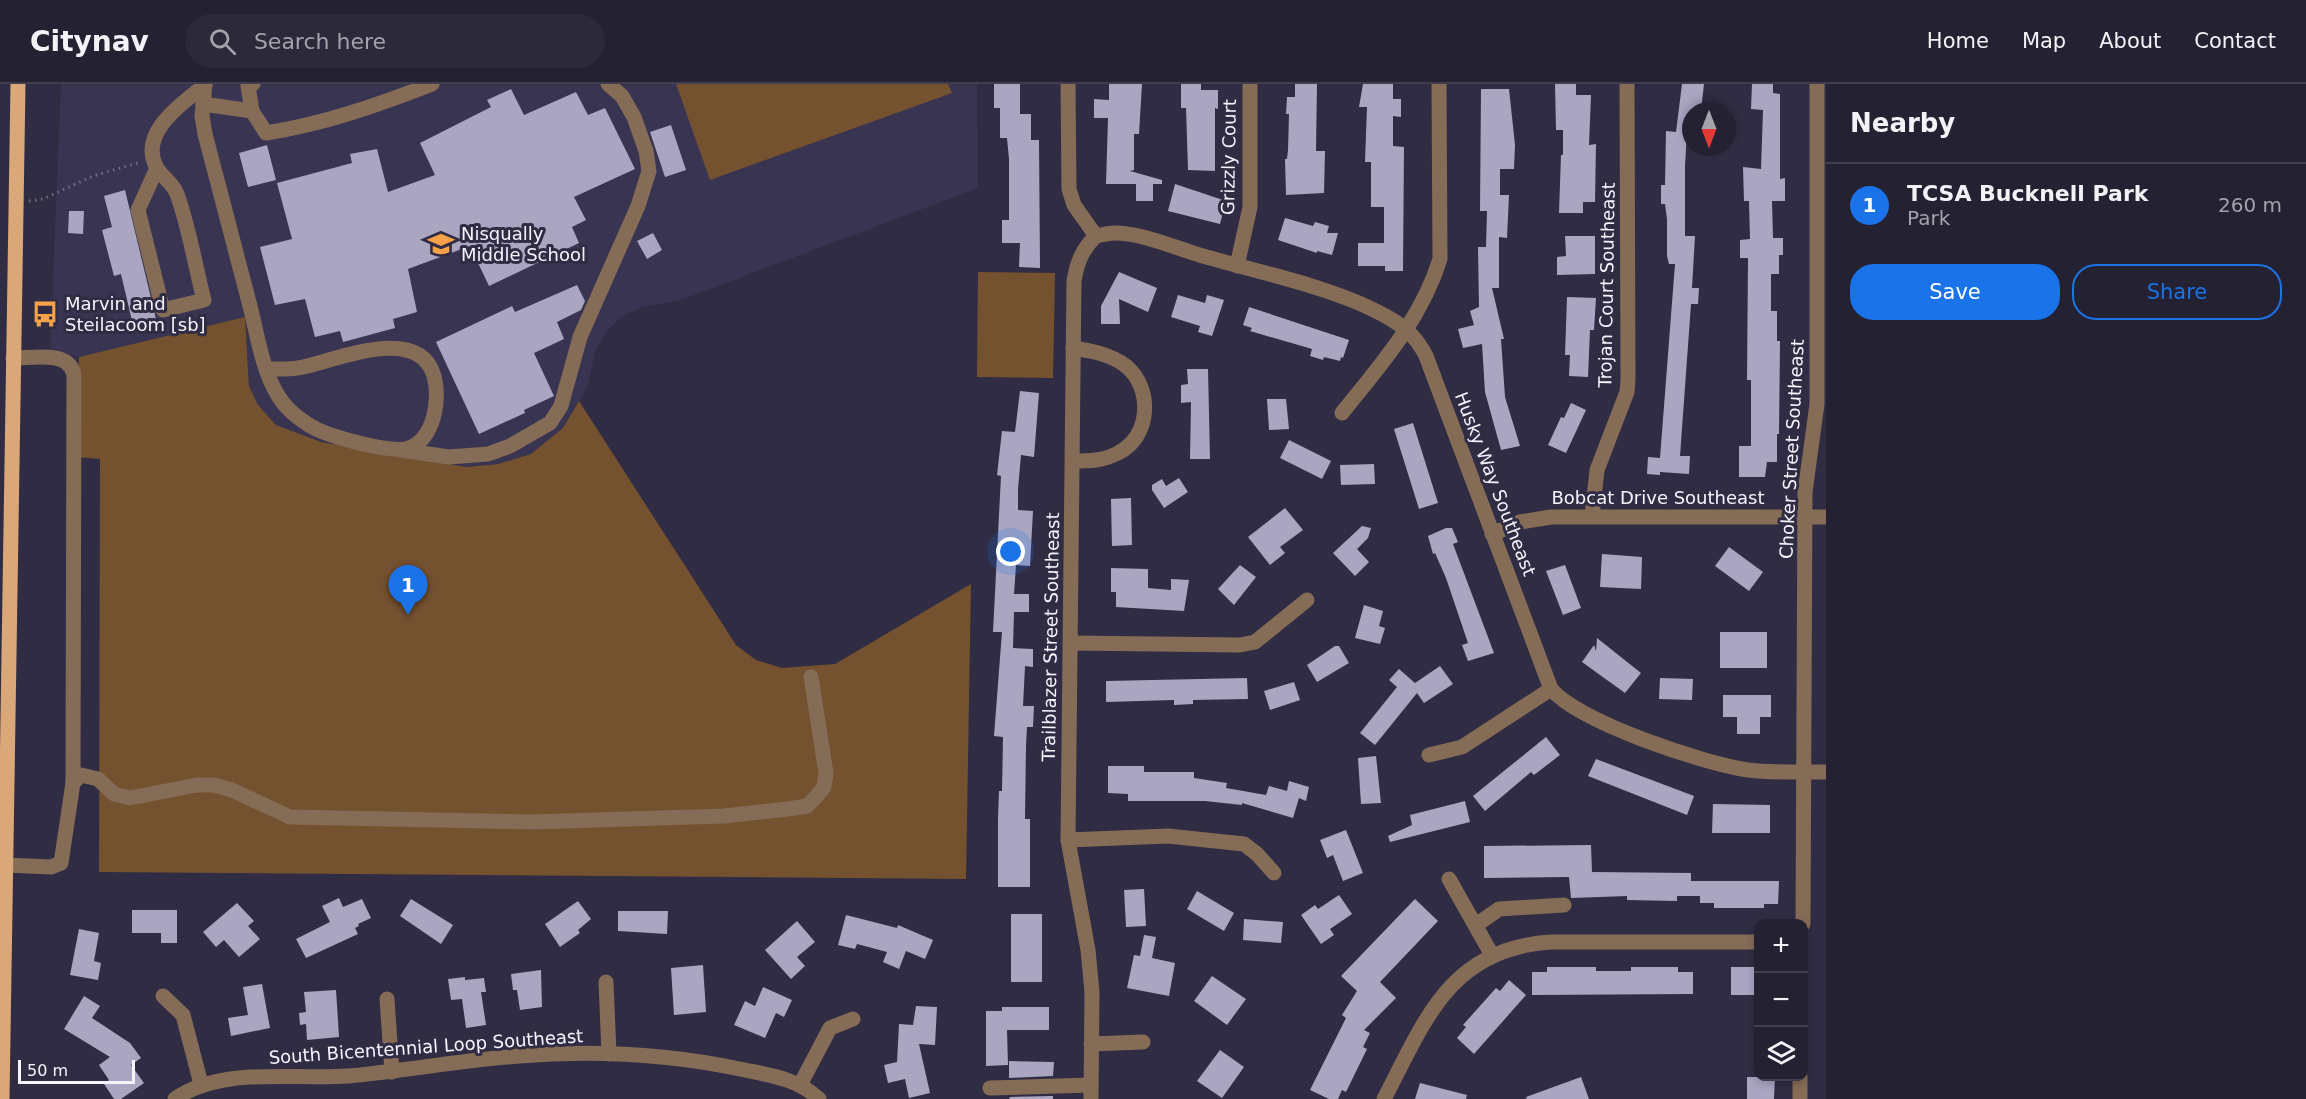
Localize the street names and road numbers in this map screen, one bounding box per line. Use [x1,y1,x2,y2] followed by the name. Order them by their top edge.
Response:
[1217,99,1240,215] street label: Grizzly Court
[1594,182,1619,389] street label: Trojan Court Southeast
[1775,338,1808,559] street label: Choker Street Southeast
[1451,389,1540,579] street label: Husky Way Southeast
[1551,487,1765,508] street label: Bobcat Drive Southeast
[1038,512,1063,763] street label: Trailblazer Street Southeast
[268,1025,584,1068] street label: South Bicentennial Loop Southeast

